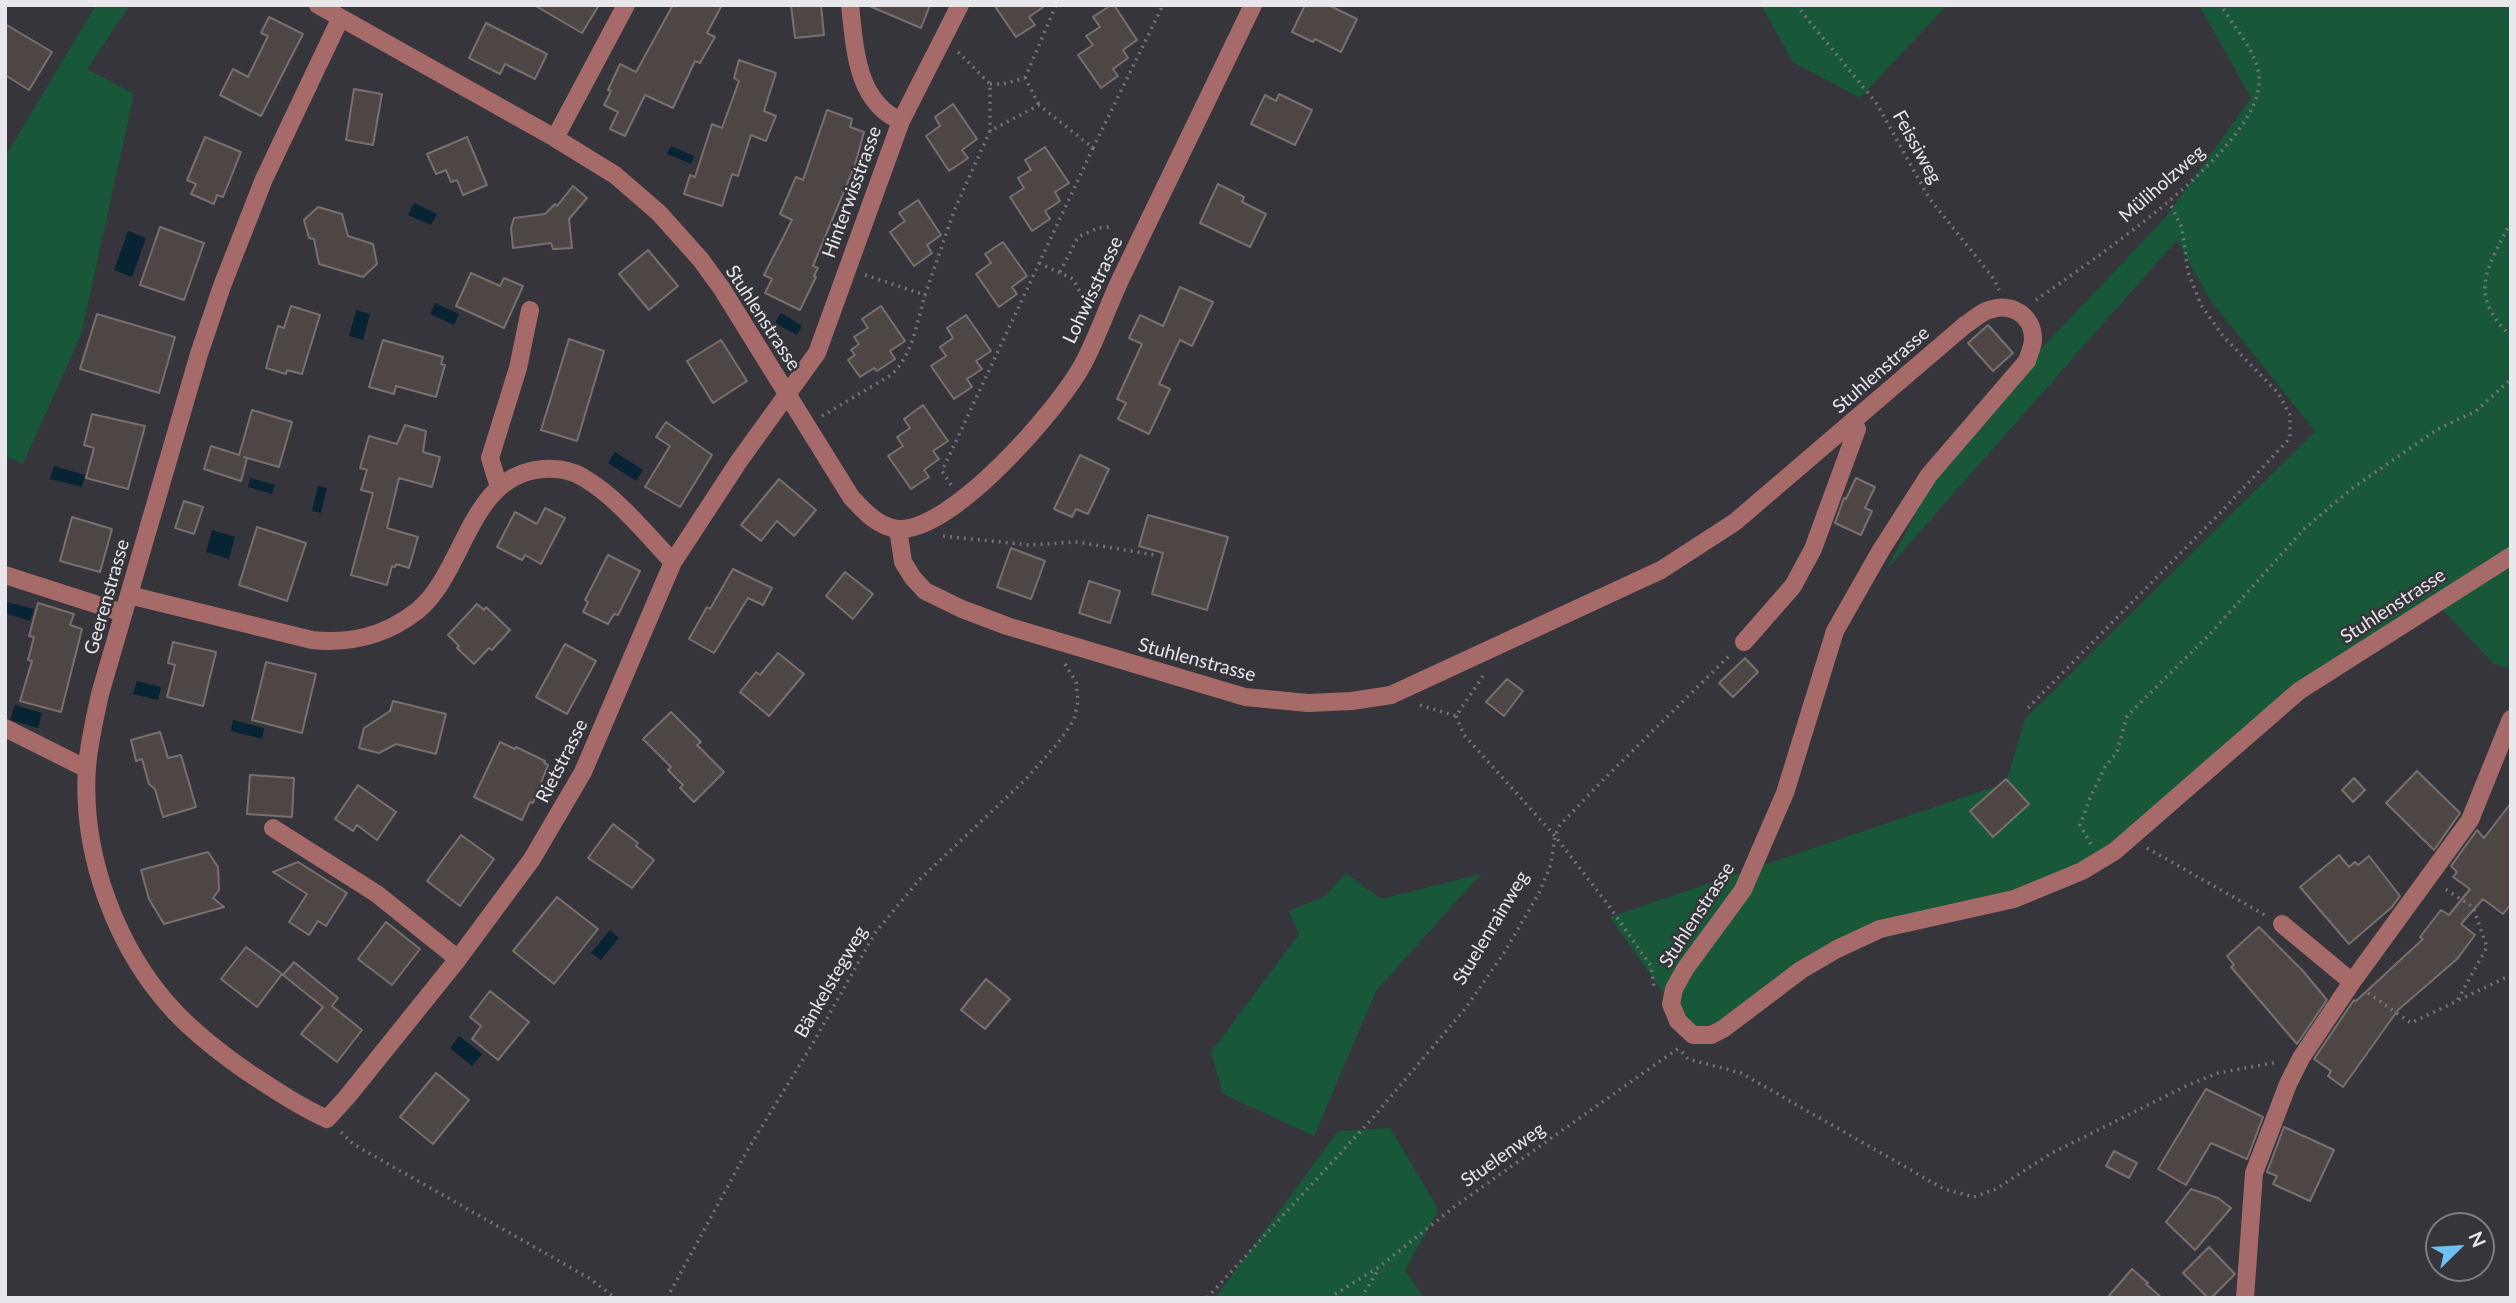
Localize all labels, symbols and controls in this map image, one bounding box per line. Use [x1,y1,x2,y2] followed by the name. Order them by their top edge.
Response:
[1888,106,1946,188] street label: Feissiweg
[818,123,886,261] street label: Hinterwisstrasse
[2114,141,2210,227] street label: Müliholzweg
[1058,233,1128,347] street label: Lohwisstrasse
[721,261,805,375] street label: Stuhlenstrasse
[1828,322,1934,418] street label: Stuhlenstrasse
[80,537,134,657] street label: Geerenstrasse
[2336,564,2450,648] street label: Stuhlenstrasse
[1136,633,1258,687] street label: Stuhlenstrasse
[531,715,593,807] street label: Rietstrasse
[1655,858,1739,972] street label: Stuhlenstrasse
[1448,867,1534,989] street label: Stuelenrainweg
[790,922,872,1042] street label: Bänkelstegweg
[1457,1118,1549,1192] street label: Stuelenweg
[2425,1212,2495,1282] north arrow
[2464,1228,2491,1250] text: N

